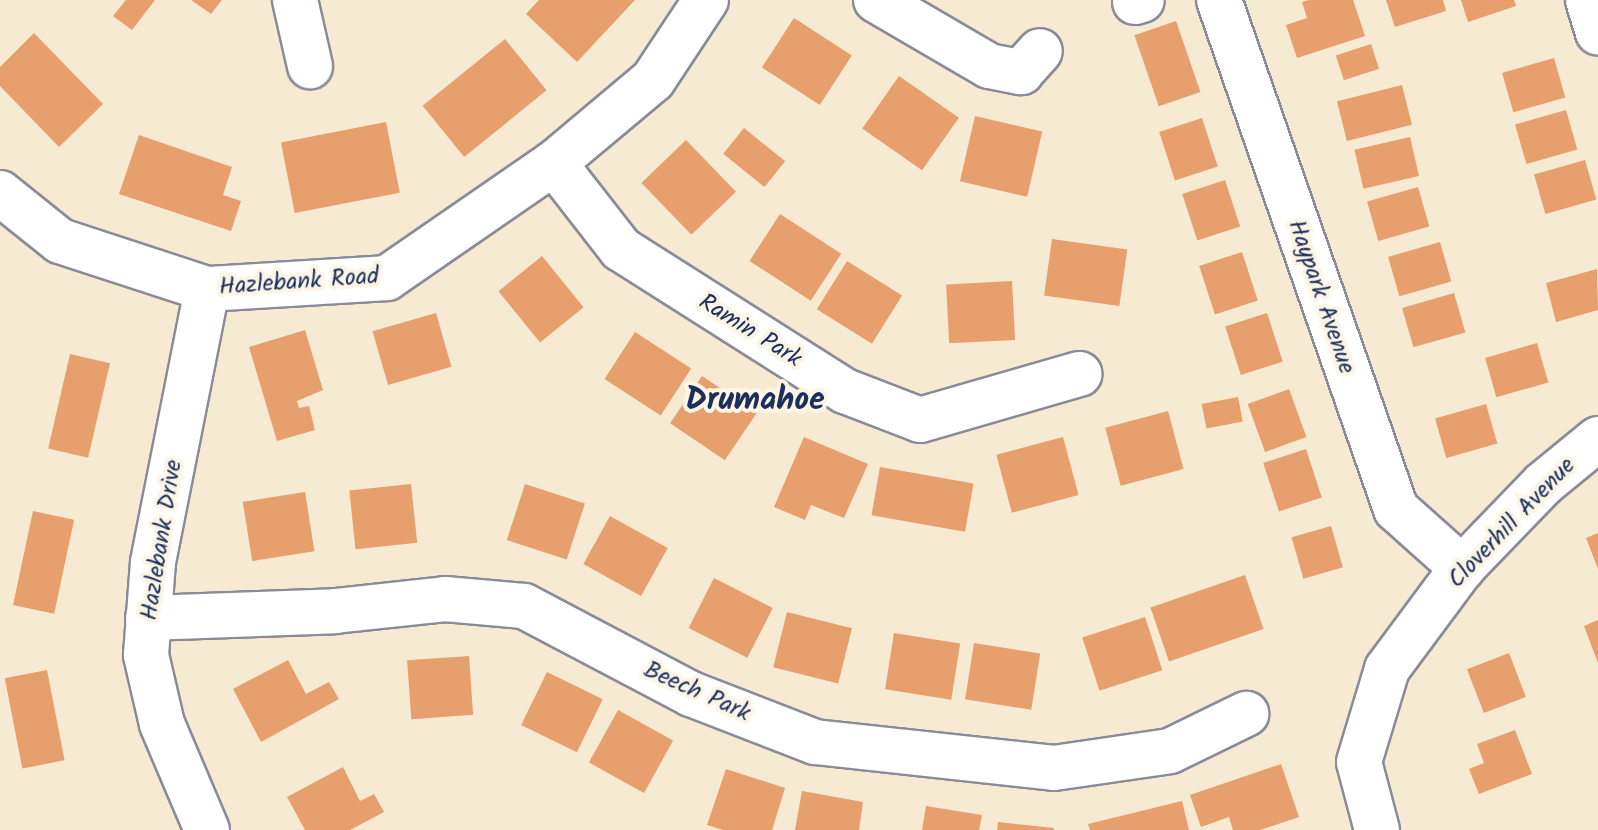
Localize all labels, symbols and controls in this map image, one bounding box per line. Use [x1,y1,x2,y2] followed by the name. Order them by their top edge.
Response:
[1281,216,1361,378] street label: Haypark Avenue
[218,262,380,302] street label: Hazlebank Road
[693,288,807,374] street label: Ramin Park
[685,382,825,420] district label: Drumahoe
[1442,452,1582,594] street label: Cloverhill Avenue
[135,458,189,622] street label: Hazlebank Drive
[639,656,755,728] street label: Beech Park

